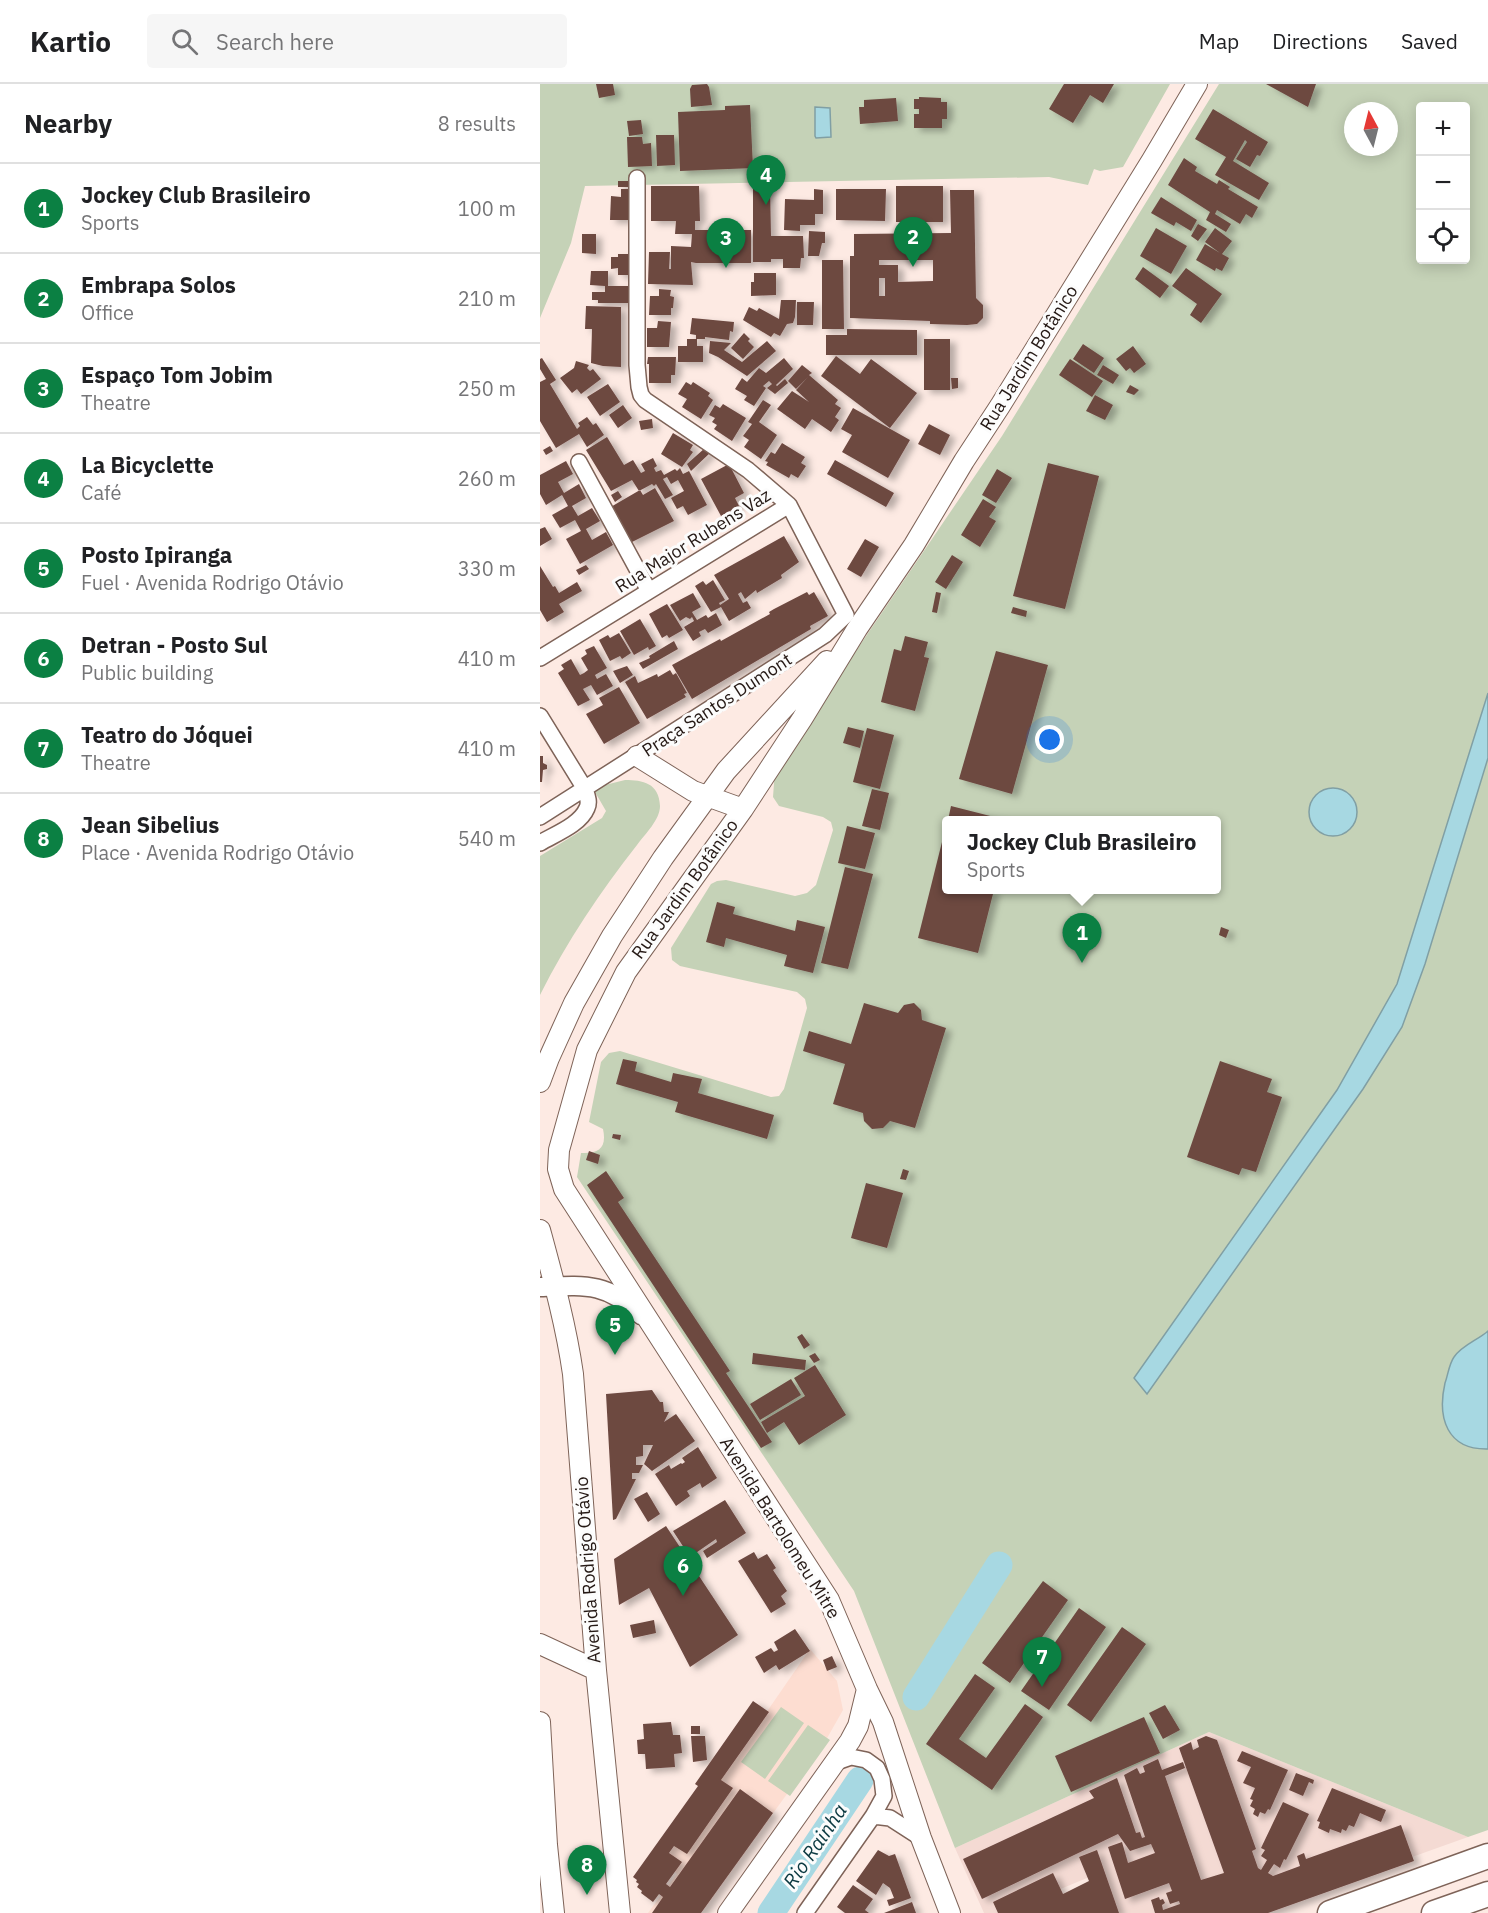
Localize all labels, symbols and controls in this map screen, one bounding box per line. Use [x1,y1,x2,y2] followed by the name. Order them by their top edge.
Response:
[147,14,567,68] search box
[30,23,111,60] text: Kartio
[168,25,201,58] icon: search
[216,27,334,56] text: Search here
[1199,27,1239,55] text: Map
[1272,27,1368,55] text: Directions
[1401,27,1458,55] text: Saved
[1344,102,1398,156] north arrow
[1416,102,1470,264] map controls
[1416,102,1470,156] button: +
[24,106,112,140] text: Nearby
[438,110,516,137] text: 8 results
[746,156,786,205] pin: 4
[1416,156,1470,210] button: −
[81,180,311,209] text: Jockey Club Brasileiro
[38,195,50,222] text: 1
[458,195,516,222] text: 100 m
[81,209,140,236] text: Sports
[1416,210,1470,264] button: locate
[706,218,746,268] pin: 3
[894,218,932,267] pin: 2
[81,270,236,299] text: Embrapa Solos
[974,281,1083,435] street label: Rua Jardim Botânico
[38,285,50,312] text: 2
[458,285,516,312] text: 210 m
[81,299,134,326] text: Office
[81,360,273,389] text: Espaço Tom Jobim
[38,375,50,402] text: 3
[458,375,516,402] text: 250 m
[81,389,151,416] text: Theatre
[81,450,214,479] text: La Bicyclette
[38,465,50,492] text: 4
[458,465,516,492] text: 260 m
[81,479,121,506] text: Café
[611,483,775,598] street label: Rua Major Rubens Vaz
[81,540,232,569] text: Posto Ipiranga
[38,555,50,582] text: 5
[458,555,516,582] text: 330 m
[81,569,344,596] text: Fuel · Avenida Rodrigo Otávio
[81,630,267,659] text: Detran - Posto Sul
[38,645,50,672] text: 6
[458,645,516,672] text: 410 m
[637,648,796,762] street label: Praça Santos Dumont
[81,659,213,686] text: Public building
[81,720,253,749] text: Teatro do Jóquei
[1035,725,1064,754] your location
[38,735,50,762] text: 7
[458,735,516,762] text: 410 m
[81,749,151,776] text: Theatre
[81,810,219,839] text: Jean Sibelius
[626,814,743,963] street label: Rua Jardim Botânico
[942,816,1221,894] popup
[38,825,50,852] text: 8
[458,825,516,852] text: 540 m
[967,827,1196,856] text: Jockey Club Brasileiro
[81,839,354,866] text: Place · Avenida Rodrigo Otávio
[967,856,1025,883] text: Sports
[1062,914,1102,963] pin: 1
[596,1306,634,1355] pin: 5
[715,1433,846,1623] street label: Avenida Bartolomeu Mitre
[569,1476,606,1664] street label: Avenida Rodrigo Otávio
[664,1546,702,1596] pin: 6
[1022,1638,1062,1687] pin: 7
[776,1798,853,1893] water label: Rio Rainha
[568,1846,606,1895] pin: 8

